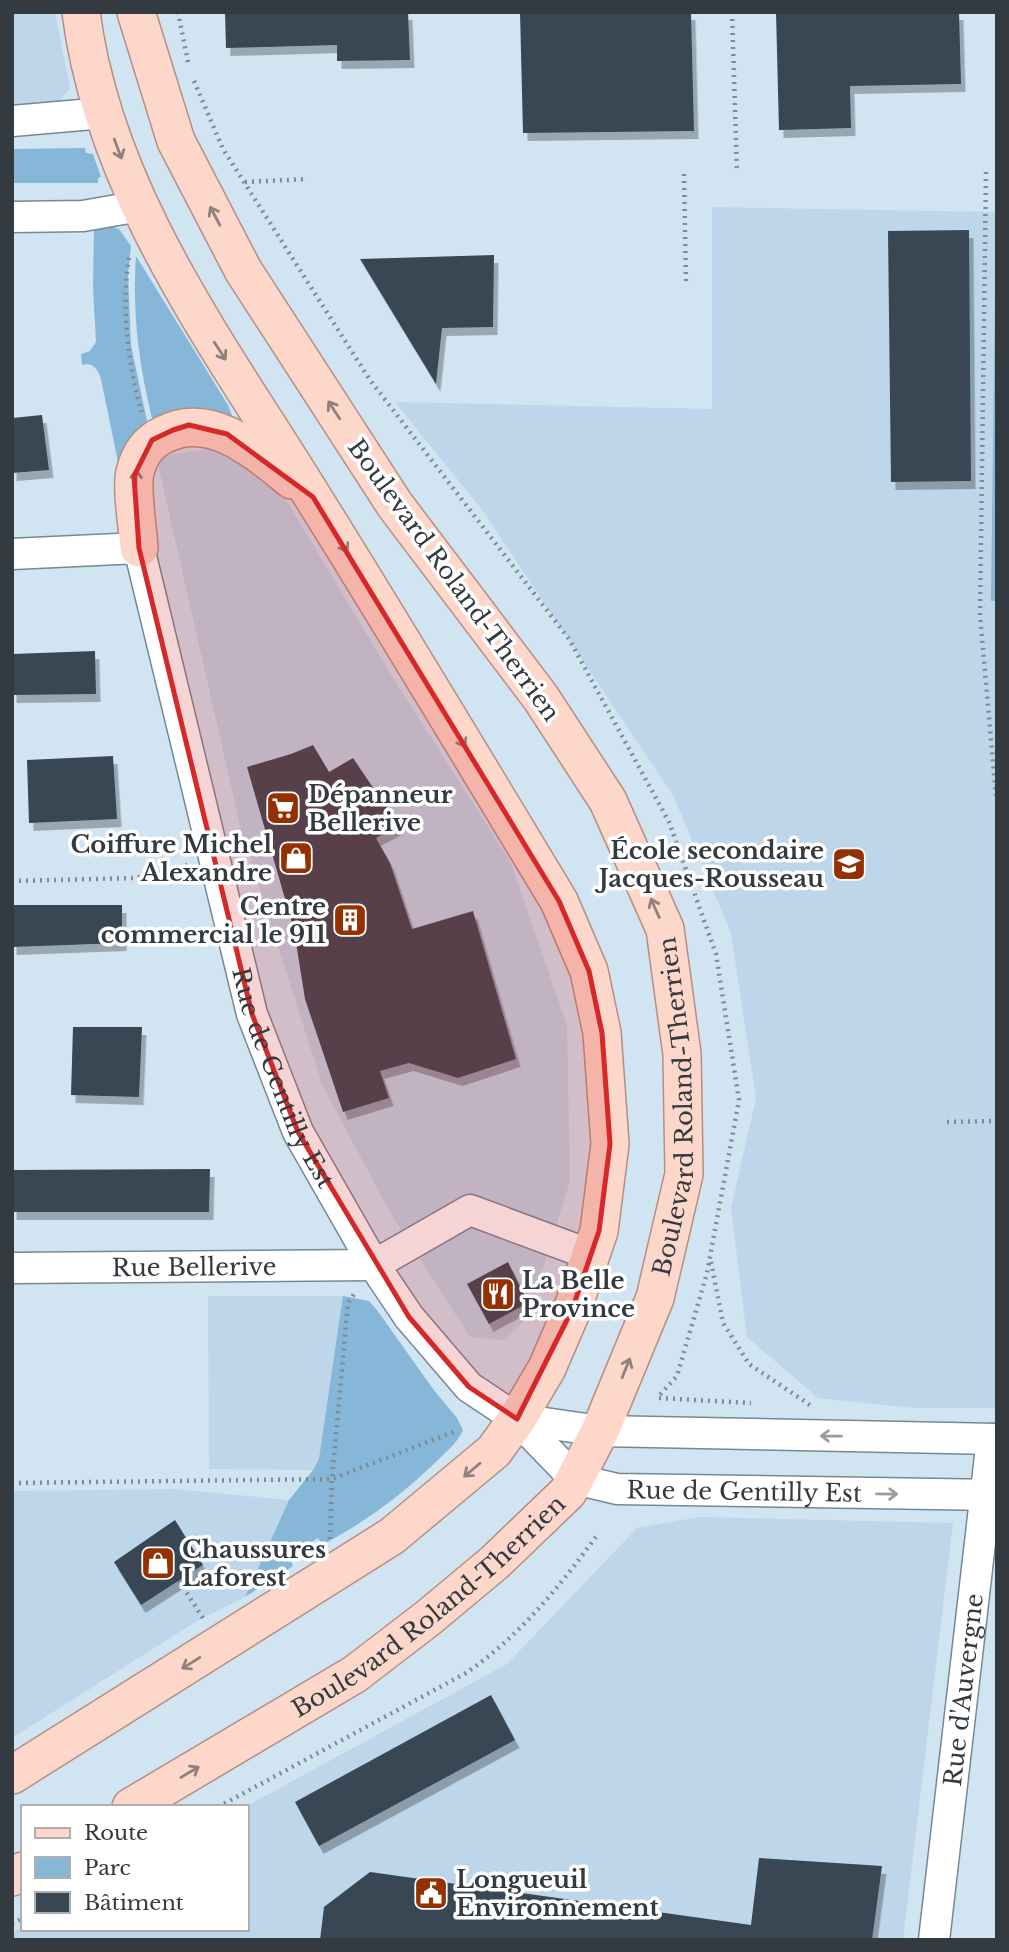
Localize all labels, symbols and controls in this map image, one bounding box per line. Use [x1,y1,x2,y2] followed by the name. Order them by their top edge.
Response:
[112,137,125,159] one-way arrow
[208,206,221,227] one-way arrow
[213,341,227,361] one-way arrow
[326,400,340,420] one-way arrow
[342,433,566,727] street label: Boulevard Roland-Therrien
[129,469,142,492] one-way arrow
[335,533,349,553] one-way arrow
[453,727,467,747] one-way arrow
[308,780,453,837] place label: Dépanneur Bellerive
[264,789,302,827] supermarket icon: Dépanneur Bellerive
[71,830,272,887] place label: Coiffure Michel Alexandre
[594,836,824,893] place label: École secondaire Jacques-Rousseau
[277,839,315,877] shop icon: Coiffure Michel Alexandre
[830,845,868,883] school or university icon: École secondaire Jacques-Rousseau
[101,892,326,949] place label: Centre commercial le 911
[648,897,661,919] one-way arrow
[331,901,369,939] building icon: Centre commercial le 911
[646,935,699,1279] street label: Boulevard Roland-Therrien
[227,965,341,1193] street label: Rue de Gentilly Est
[112,1251,276,1282] street label: Rue Bellerive
[522,1266,635,1323] place label: La Belle Province
[479,1275,517,1313] restaurant icon: La Belle Province
[621,1358,634,1379] one-way arrow
[819,1429,842,1442] one-way arrow
[464,1462,482,1477] one-way arrow
[626,1475,862,1507] street label: Rue de Gentilly Est
[875,1487,898,1500] one-way arrow
[286,1488,571,1723] street label: Boulevard Roland-Therrien
[182,1535,326,1592] place label: Chaussures Laforest
[139,1544,177,1582] shop icon: Chaussures Laforest
[937,1592,989,1788] street label: Rue d'Auvergne
[182,1656,202,1670] one-way arrow
[179,1765,199,1779] one-way arrow
[21,1805,248,1931] legend
[84,1820,148,1846] text: Route
[84,1855,131,1881] text: Parc
[456,1865,659,1922] place label: Longueuil Environnement
[412,1874,450,1912] public building icon: Longueuil Environnement
[84,1890,184,1916] text: Bâtiment

